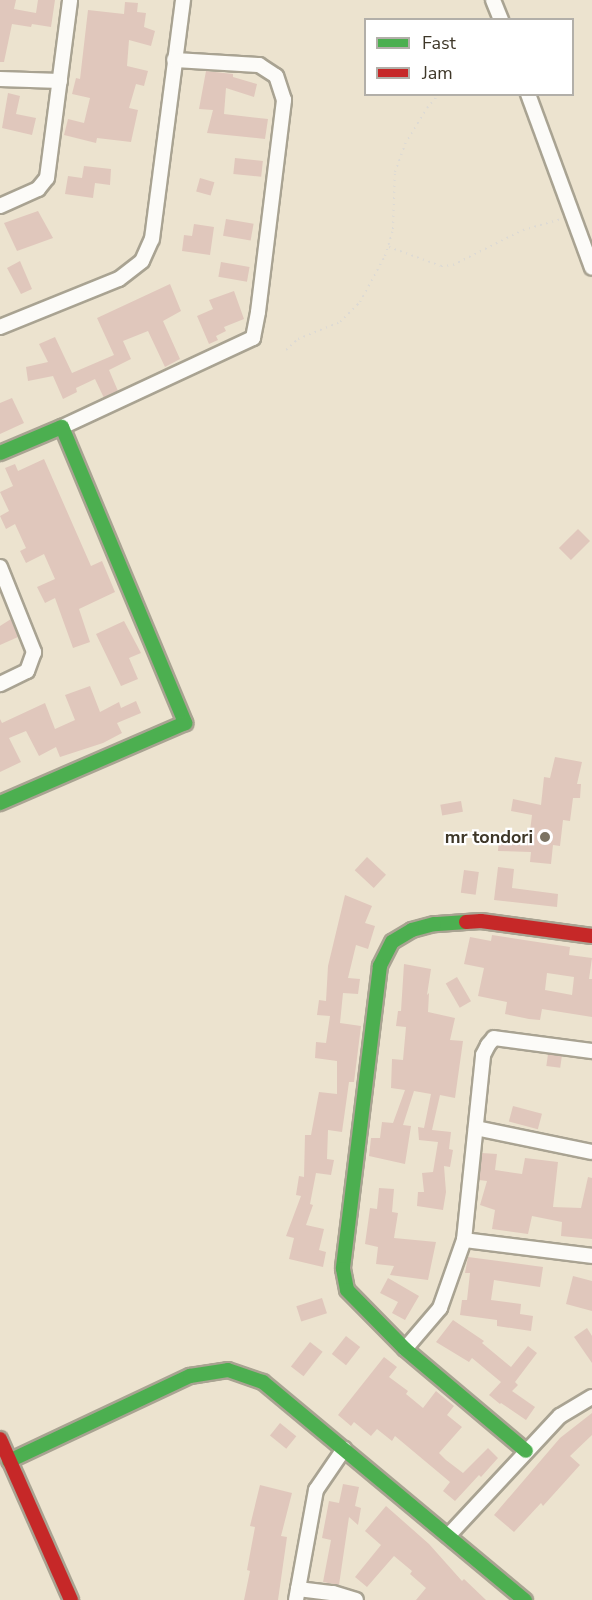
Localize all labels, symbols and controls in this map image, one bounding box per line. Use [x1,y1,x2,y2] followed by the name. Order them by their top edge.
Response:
[364,18,574,96] legend
[422,31,456,55] text: Fast
[422,61,453,85] text: Jam
[445,826,533,848] place label: mr tondori
[538,830,552,844] marker: mr tondori

